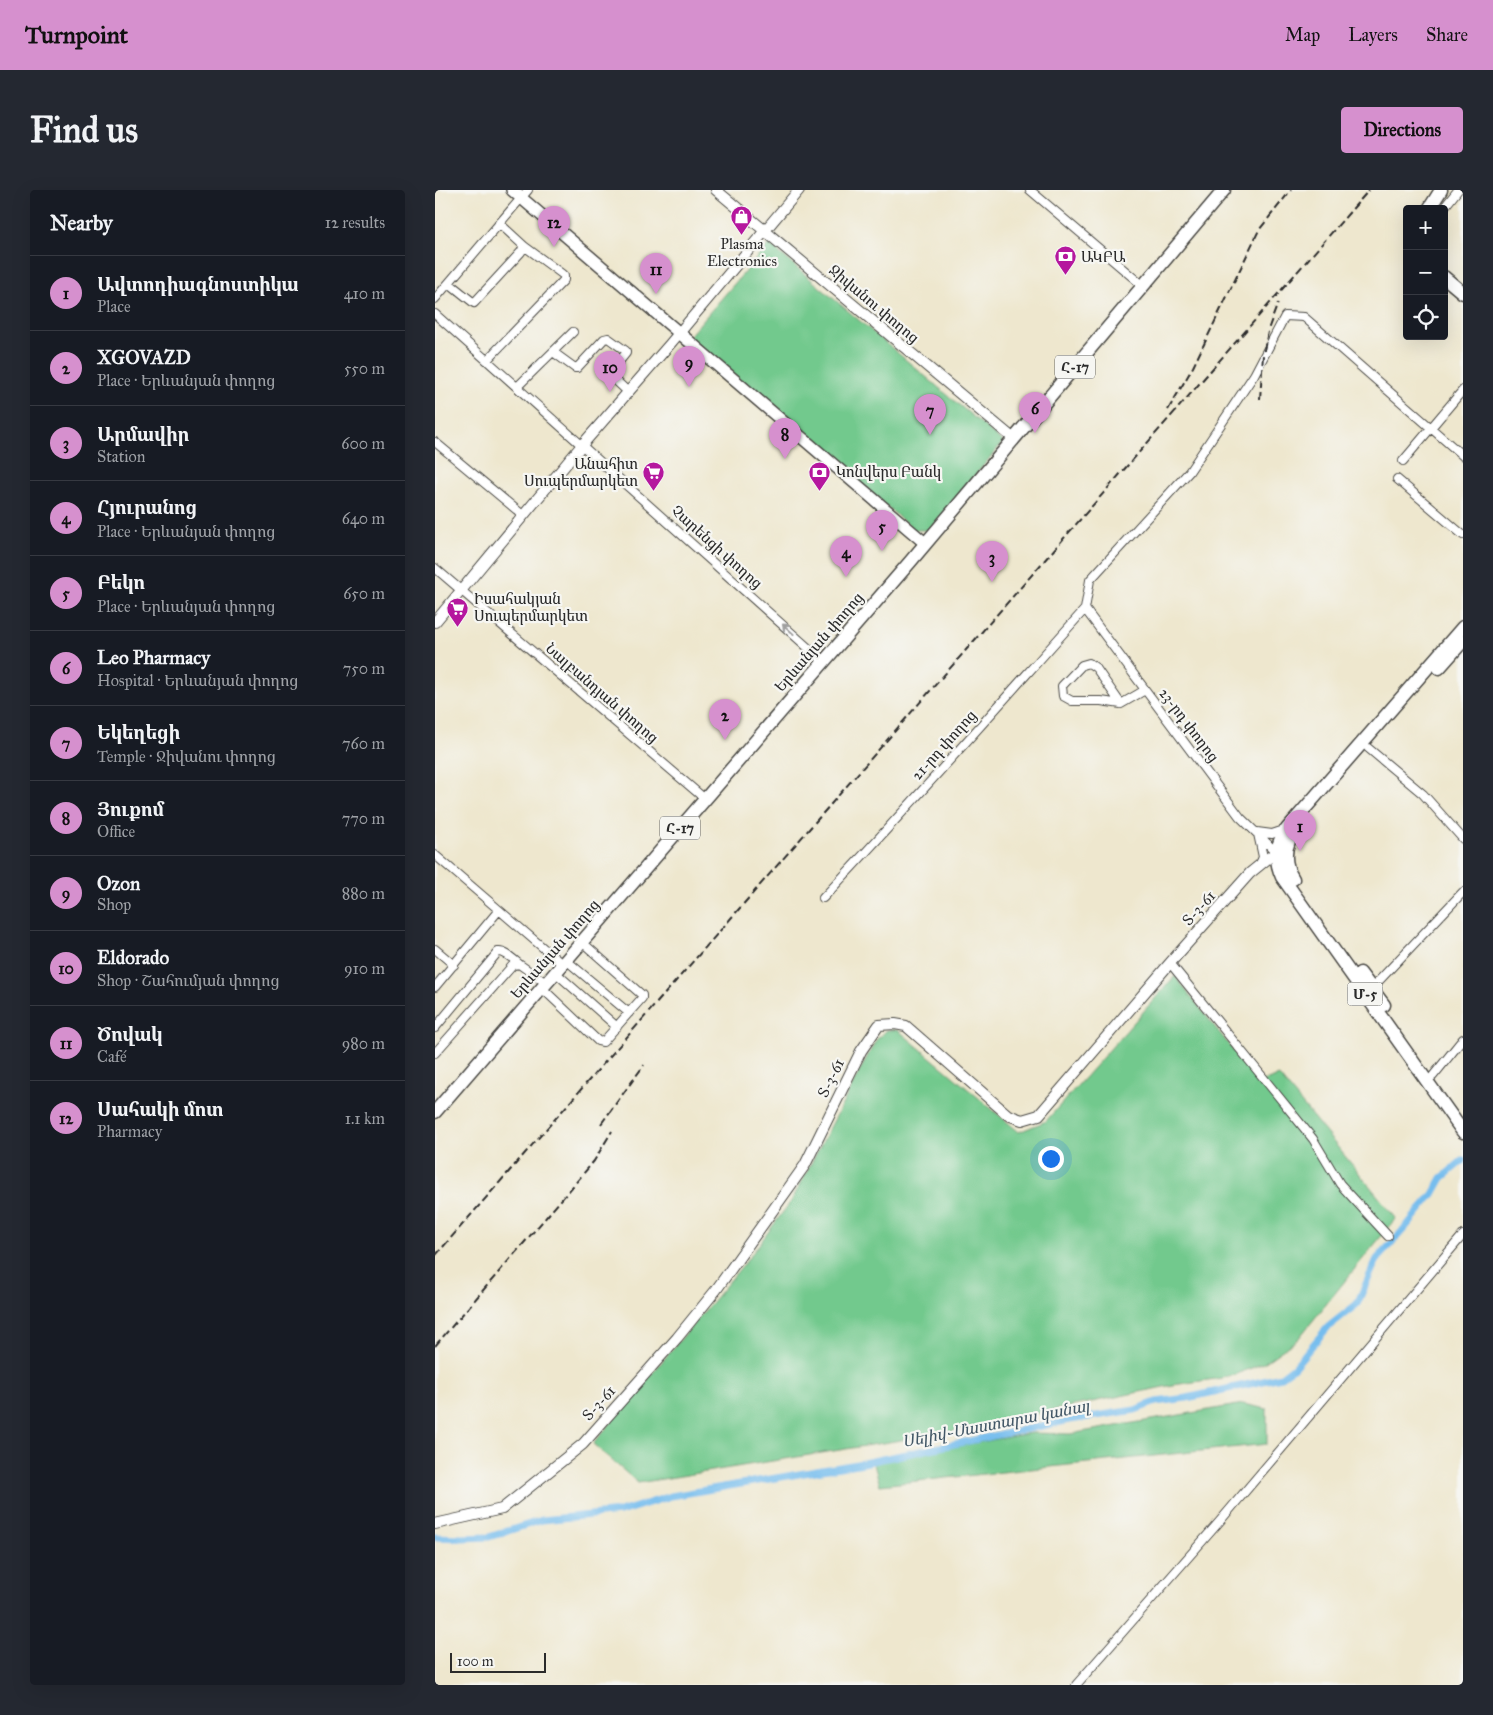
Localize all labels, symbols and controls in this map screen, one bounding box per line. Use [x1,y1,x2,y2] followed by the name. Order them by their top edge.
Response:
[25,20,128,50] text: Turnpoint
[1285,24,1320,46] text: Map
[1348,24,1398,46] text: Layers
[1426,24,1468,46] text: Share
[1341,107,1463,153] button: Directions
[30,109,138,152] text: Find us
[730,204,754,235] shop icon: Plasma Electronics
[1403,205,1448,340] map controls
[1403,205,1448,250] button: +
[538,206,570,247] pin: 12
[50,210,113,236] text: Nearby
[325,213,385,232] text: 12 results
[707,235,777,270] place label: Plasma Electronics
[1053,245,1077,276] bank icon: ԱԿԲԱ
[1081,248,1126,266] place label: ԱԿԲԱ
[1403,250,1448,295] button: −
[640,253,672,294] pin: 11
[825,261,923,347] street label: Ջիվանու փողոց
[97,273,299,296] text: Ավտոդիագնոստիկա
[63,284,69,303] text: 1
[344,284,385,303] text: 410 m
[1403,295,1448,340] button: locate
[97,297,131,316] text: Place
[97,346,191,369] text: XGOVAZD
[673,346,705,387] pin: 9
[594,351,626,392] pin: 10
[1055,356,1095,378] road number: Հ-17
[62,359,70,378] text: 2
[344,359,385,378] text: 550 m
[97,371,275,390] text: Place · Երևանյան փողոց
[1019,392,1051,433] pin: 6
[914,394,946,435] pin: 7
[769,418,801,459] pin: 8
[97,423,189,446] text: Արմավիր
[63,434,69,453] text: 3
[341,434,385,453] text: 600 m
[97,447,145,466] text: Station
[524,455,638,490] place label: Անահիտ Սուպերմարկետ
[808,460,832,491] bank icon: Կոնվերս Բանկ
[642,461,666,492] supermarket icon: Անահիտ Սուպերմարկետ
[836,463,941,481] place label: Կոնվերս Բանկ
[97,496,197,519] text: Հյուրանոց
[668,502,766,592] street label: Չարենցի փողոց
[62,509,70,528] text: 4
[342,509,385,528] text: 640 m
[866,510,898,551] pin: 5
[97,522,275,541] text: Place · Երևանյան փողոց
[830,536,862,577] pin: 4
[976,541,1008,582] pin: 3
[97,571,145,594] text: Բեկո
[62,584,70,603] text: 5
[343,584,385,603] text: 650 m
[771,589,867,695] street label: Երևանյան փողոց
[474,590,588,625] place label: Իսահակյան Սուպերմարկետ
[446,596,470,627] supermarket icon: Իսահակյան Սուպերմարկետ
[97,597,275,616] text: Place · Երևանյան փողոց
[781,623,794,635] one-way arrow
[542,639,662,747] street label: Նալբանդյան փողոց
[97,646,210,669] text: Leo Pharmacy
[62,659,70,678] text: 6
[343,659,385,678] text: 750 m
[97,671,298,690] text: Hospital · Երևանյան փողոց
[1155,684,1223,766] street label: 23-րդ փողոց
[709,699,741,740] pin: 2
[908,706,980,784] street label: 21-րդ փողոց
[97,721,180,744] text: Եկեղեցի
[62,734,70,753] text: 7
[342,734,385,753] text: 760 m
[97,747,276,766] text: Temple · Ջիվանու փողոց
[97,798,164,821] text: Յուքոմ
[62,809,70,828] text: 8
[342,809,385,828] text: 770 m
[1284,810,1316,851] pin: 1
[660,816,700,840] road number: Հ-17
[97,822,135,841] text: Office
[97,872,140,895] text: Ozon
[62,884,70,903] text: 9
[342,884,385,903] text: 880 m
[1179,887,1219,929] street label: Տ-3-61
[97,895,131,914] text: Shop
[507,896,603,1002] street label: Երևանյան փողոց
[97,946,169,969] text: Eldorado
[58,959,74,978] text: 10
[344,959,385,978] text: 910 m
[97,971,279,990] text: Shop · Շահումյան փողոց
[1347,982,1383,1006] road number: Մ-5
[97,1023,163,1046] text: Ծովակ
[60,1034,72,1053] text: 11
[342,1034,385,1053] text: 980 m
[97,1047,127,1066] text: Café
[814,1056,848,1100] street label: Տ-3-61
[97,1098,223,1121] text: Սահակի մոտ
[59,1109,73,1128] text: 12
[345,1109,385,1128] text: 1.1 km
[97,1122,162,1141] text: Pharmacy
[1038,1146,1064,1172] your location
[579,1382,619,1424] street label: Տ-3-61
[901,1396,1092,1452] water label: Սելիվ֊Մաստարա կանալ
[450,1650,546,1673] scale bar
[457,1653,494,1670] text: 100 m

